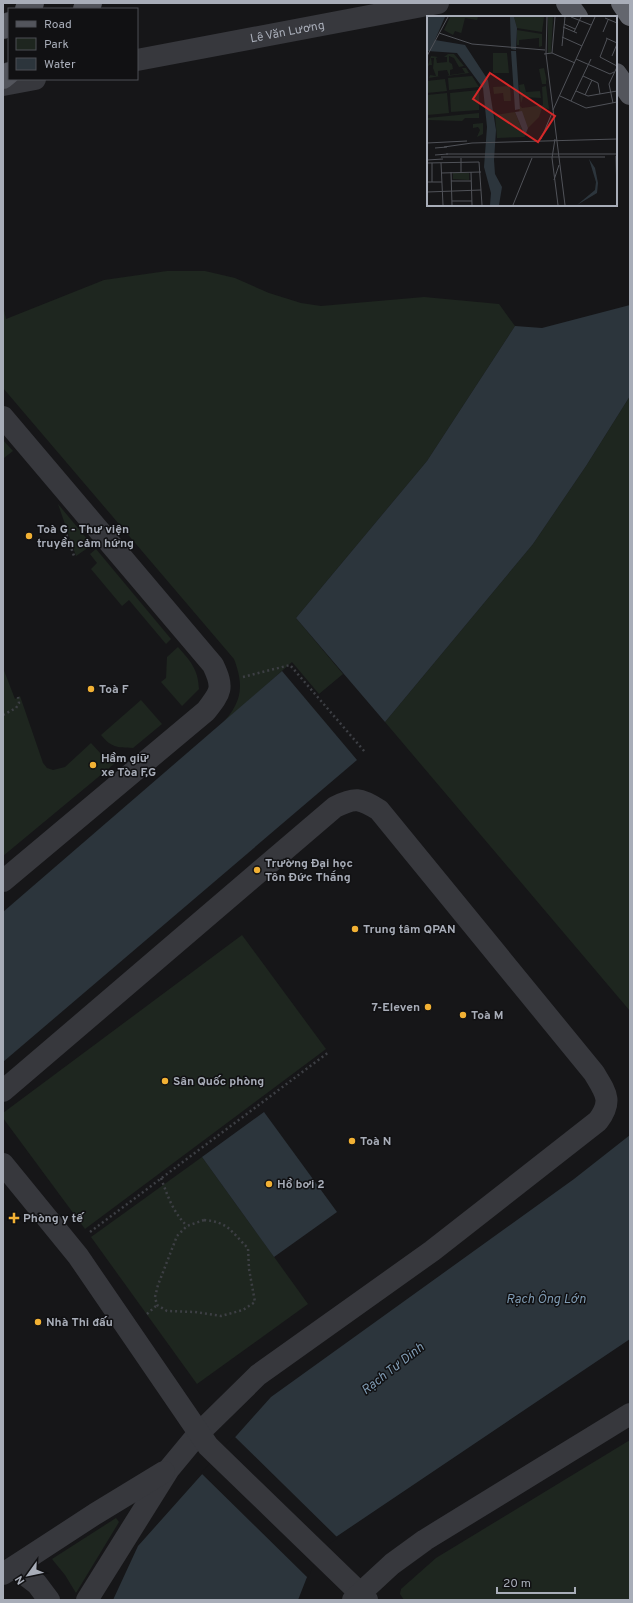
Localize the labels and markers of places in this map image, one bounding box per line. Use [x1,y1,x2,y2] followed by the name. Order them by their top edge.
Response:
[37,522,134,552] place label: Toà G - Thư viện truyền cảm hứng
[24,531,34,541] marker: Toà G - Thư viện truyền cảm hứng
[99,682,129,698] place label: Toà F
[86,684,96,694] marker: Toà F
[101,751,156,781] place label: Hầm giữ xe Tòa F,G
[88,760,98,770] marker: Hầm giữ xe Tòa F,G
[265,856,353,886] place label: Trường Đại học Tôn Đức Thắng
[252,865,262,875] marker: Trường Đại học Tôn Đức Thắng
[363,922,456,938] place label: Trung tâm QPAN
[350,924,360,934] marker: Trung tâm QPAN
[371,1000,420,1016] place label: 7-Eleven
[423,1002,433,1012] marker: 7-Eleven
[471,1008,503,1024] place label: Toà M
[458,1010,468,1020] marker: Toà M
[173,1074,264,1090] place label: Sân Quốc phòng
[160,1076,170,1086] marker: Sân Quốc phòng
[360,1134,391,1150] place label: Toà N
[347,1136,357,1146] marker: Toà N
[277,1177,325,1193] place label: Hồ bơi 2
[264,1179,274,1189] marker: Hồ bơi 2
[23,1211,85,1227] place label: Phòng y tế
[8,1212,20,1224] marker: Phòng y tế
[46,1315,113,1331] place label: Nhà Thi đấu
[33,1317,43,1327] marker: Nhà Thi đấu

